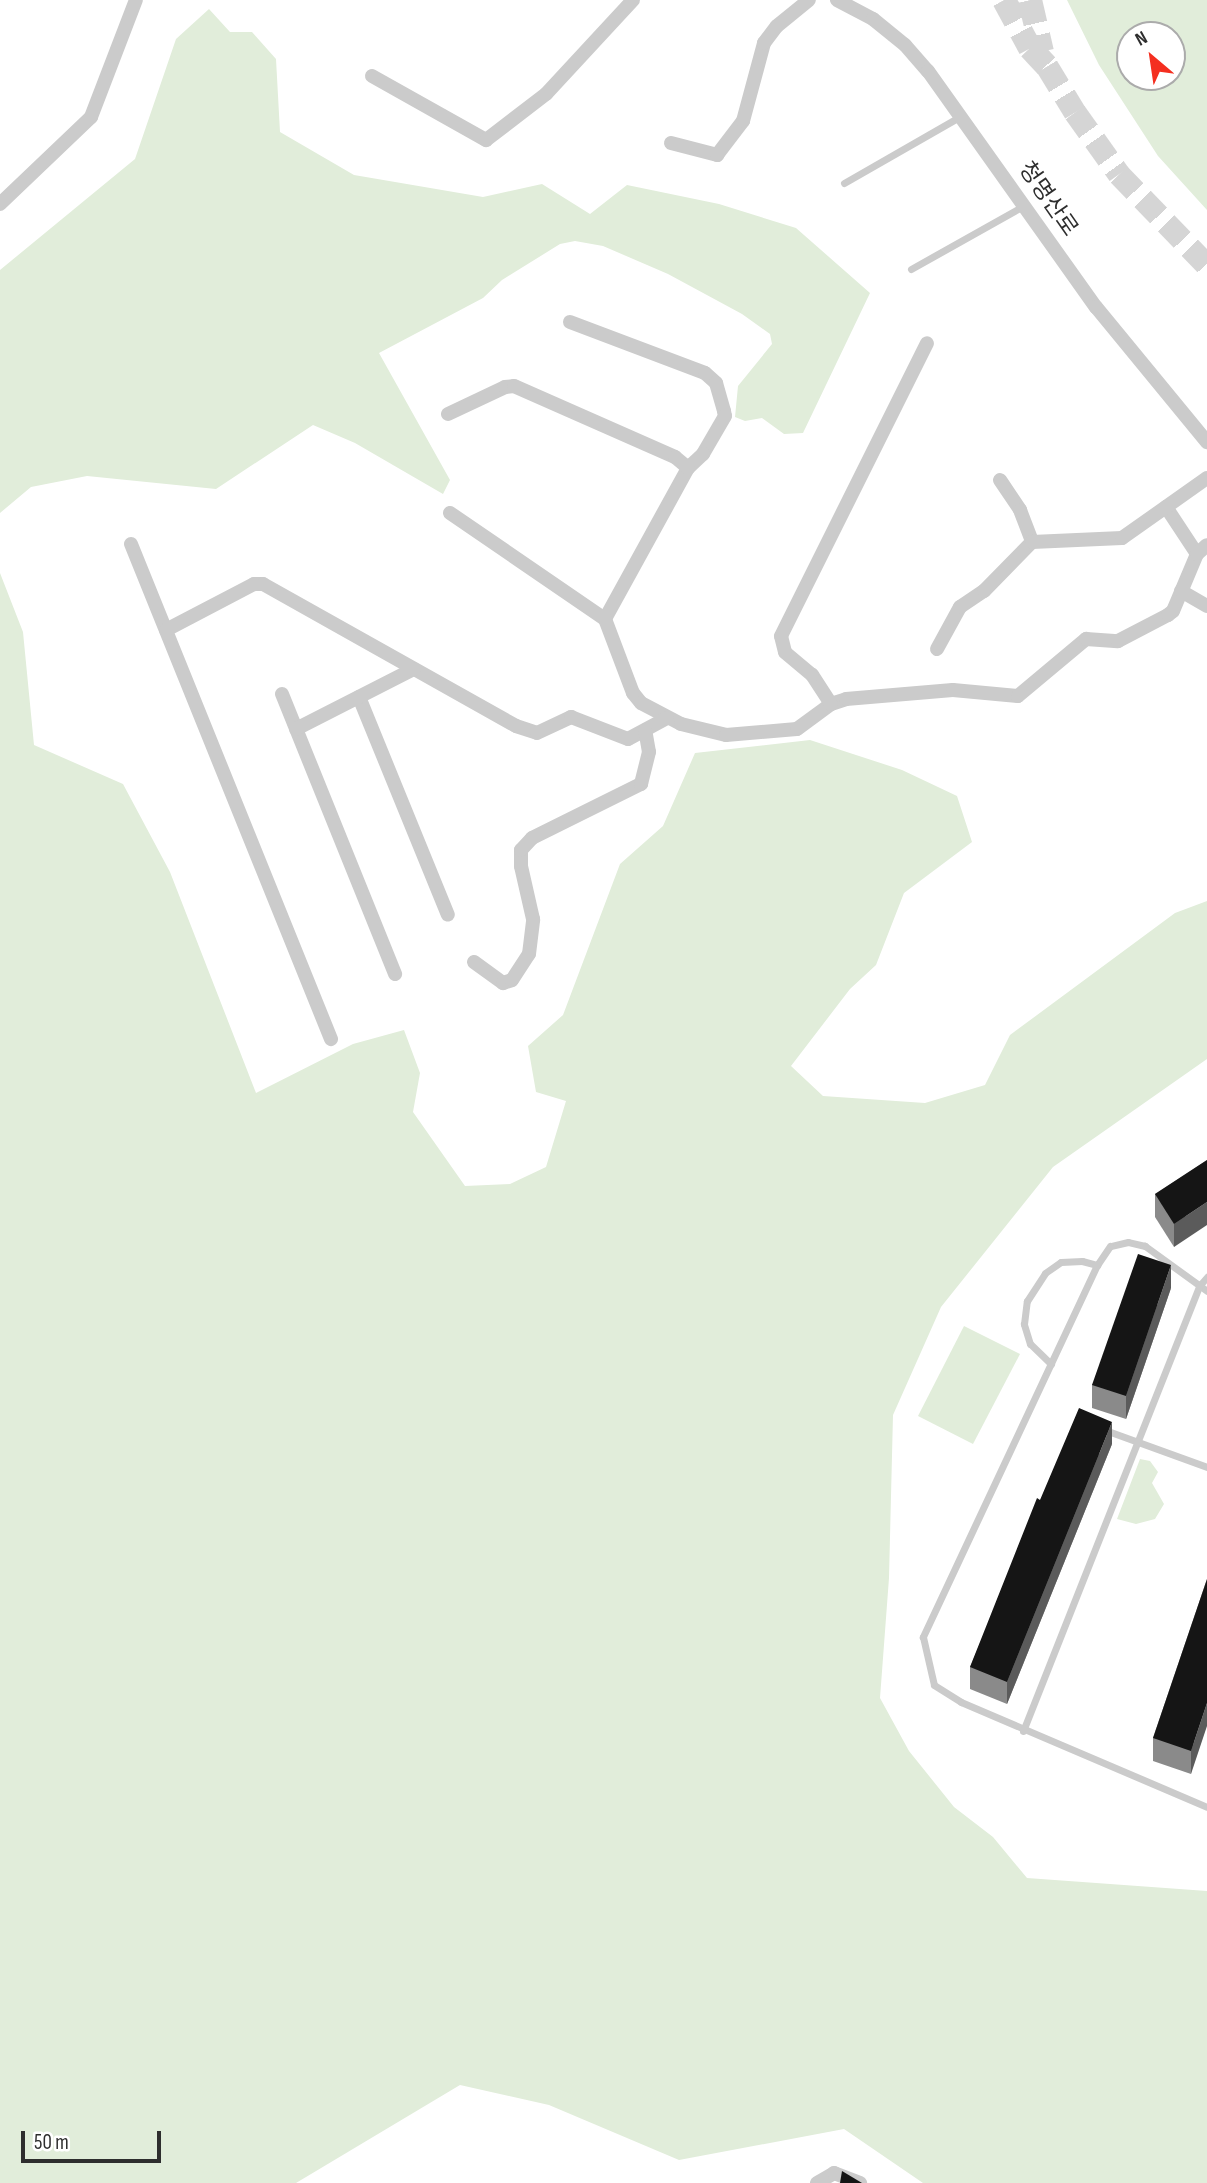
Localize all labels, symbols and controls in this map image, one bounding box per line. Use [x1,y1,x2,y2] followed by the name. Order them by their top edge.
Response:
[1116,21,1186,91] north arrow
[1132,26,1152,51] text: N
[1012,156,1084,242] street label: 청명산로
[24,2116,164,2160] scale bar
[34,2130,69,2155] text: 50 m

